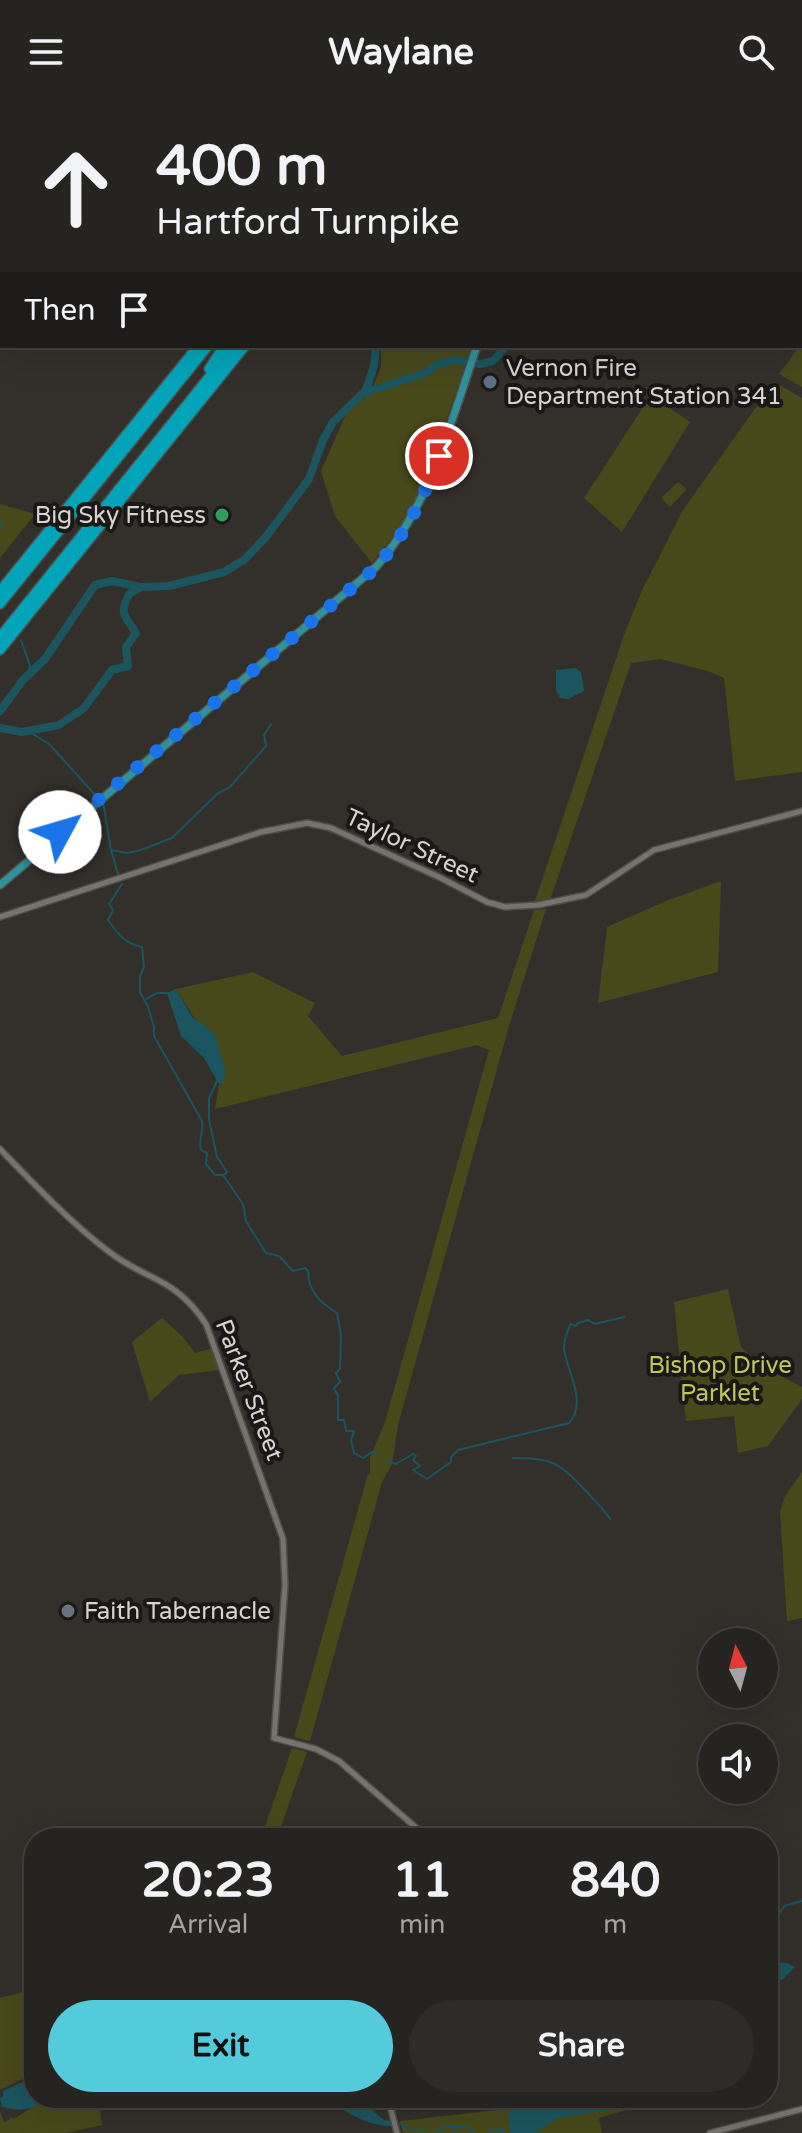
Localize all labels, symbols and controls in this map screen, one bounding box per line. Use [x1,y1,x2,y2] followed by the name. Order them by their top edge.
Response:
[24,30,68,74] icon: menu
[734,30,778,74] icon: search
[328,31,474,74] text: Waylane
[156,133,327,200] text: 400 m
[24,136,128,240] icon: ahead
[156,201,460,244] text: Hartford Turnpike
[112,288,156,332] icon: arrive
[24,292,96,329] text: Then
[506,354,782,411] place label: Vernon Fire Department Station 341
[481,373,499,391] marker: Vernon Fire Department Station 341
[405,422,473,490] pin
[417,434,461,478] icon: arrive
[35,501,206,530] place label: Big Sky Fitness
[213,506,231,524] marker: Big Sky Fitness
[18,790,102,874] position arrow
[341,803,483,889] street label: Taylor Street
[209,1315,289,1465] street label: Parker Street
[648,1351,792,1408] park label: Bishop Drive Parklet
[84,1597,271,1626] place label: Faith Tabernacle
[59,1602,77,1620] marker: Faith Tabernacle
[698,1628,778,1708] north arrow
[698,1628,778,1804] map controls
[698,1724,778,1804] button: sound
[142,1852,275,1910] text: 20:23
[392,1852,452,1910] text: 11
[570,1852,660,1910] text: 840
[168,1909,248,1940] text: Arrival
[399,1909,445,1940] text: min
[603,1909,627,1940] text: m
[48,2000,393,2092] button: Exit
[409,2000,754,2092] button: Share

